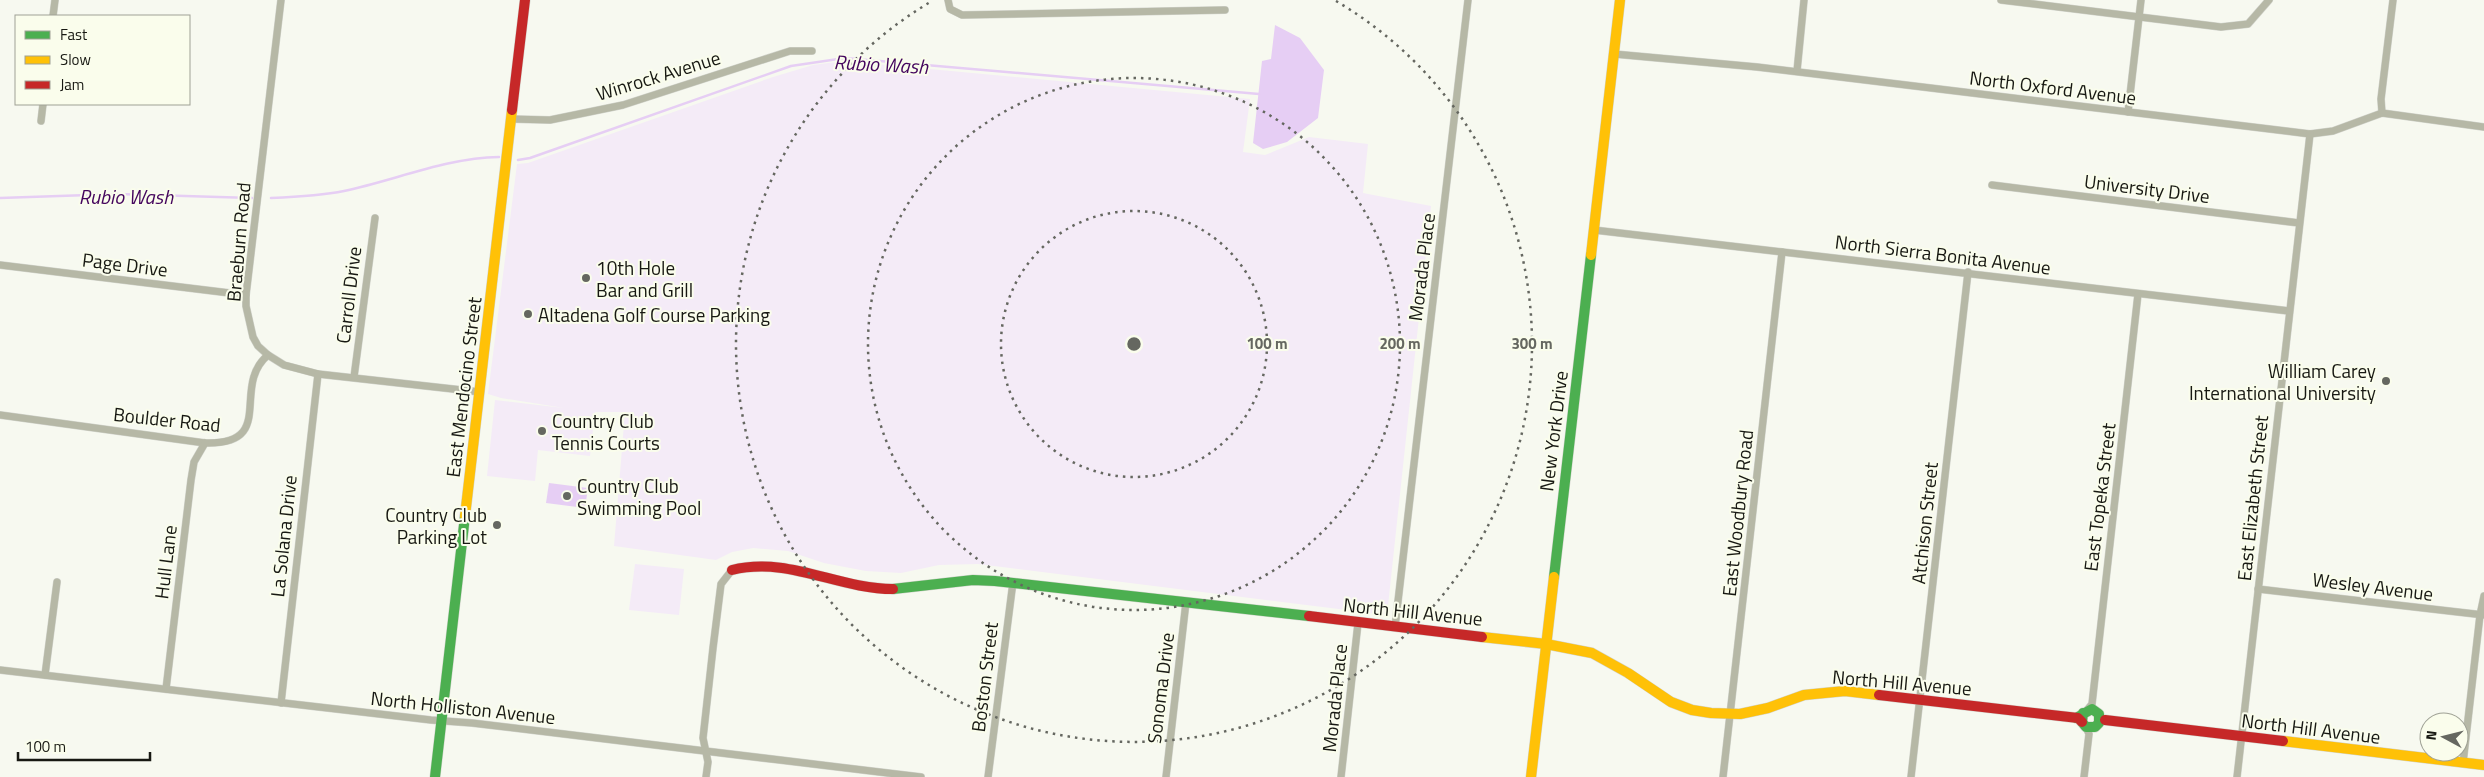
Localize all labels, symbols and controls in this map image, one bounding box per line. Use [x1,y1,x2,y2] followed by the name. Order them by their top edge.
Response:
[15,15,190,105] legend
[60,23,88,46] text: Fast
[592,42,724,108] street label: Winrock Avenue
[833,46,930,82] water label: Rubio Wash
[60,48,91,71] text: Slow
[1968,62,2138,112] street label: North Oxford Avenue
[60,73,84,96] text: Jam
[2083,166,2211,210] street label: University Drive
[79,181,174,212] water label: Rubio Wash
[218,181,258,303] street label: Braeburn Road
[1400,211,1442,323] street label: Morada Place
[1833,226,2053,282] street label: North Sierra Bonita Avenue
[81,244,169,284] street label: Page Drive
[328,245,368,345] street label: Carroll Drive
[596,253,693,304] place label: 10th Hole Bar and Grill
[580,272,592,284] marker: 10th Hole Bar and Grill
[438,295,488,479] street label: East Mendocino Street
[538,300,770,329] place label: Altadena Golf Course Parking
[522,308,534,320] marker: Altadena Golf Course Parking
[1246,332,1288,355] text: 100 m
[1379,332,1421,355] text: 200 m
[1511,332,1553,355] text: 300 m
[1125,335,1143,353] centre of rings
[2189,356,2376,407] place label: William Carey International University
[1531,369,1575,493] street label: New York Drive
[2380,375,2392,387] marker: William Carey International University
[112,399,222,439] street label: Boulder Road
[552,406,660,457] place label: Country Club Tennis Courts
[2229,413,2275,582] street label: East Elizabeth Street
[2076,421,2123,573] street label: East Topeka Street
[536,425,548,437] marker: Country Club Tennis Courts
[1714,428,1760,598] street label: East Woodbury Road
[1903,460,1945,585] street label: Atchison Street
[577,471,702,522] place label: Country Club Swimming Pool
[262,474,304,598] street label: La Solana Drive
[561,490,573,502] marker: Country Club Swimming Pool
[385,500,487,551] place label: Country Club Parking Lot
[491,519,503,531] marker: Country Club Parking Lot
[146,523,184,601] street label: Hull Lane
[2311,564,2435,608] street label: Wesley Avenue
[1342,589,1484,633] street label: North Hill Avenue
[963,620,1005,734] street label: Boston Street
[1139,631,1181,745] street label: Sonoma Drive
[1314,642,1354,754] street label: Morada Place
[1831,661,1973,703] street label: North Hill Avenue
[369,683,557,731] street label: North Holliston Avenue
[2240,705,2382,751] street label: North Hill Avenue
[2419,712,2469,762] north arrow
[2420,729,2442,741] text: N
[18,730,150,762] scale bar
[25,735,66,758] text: 100 m

